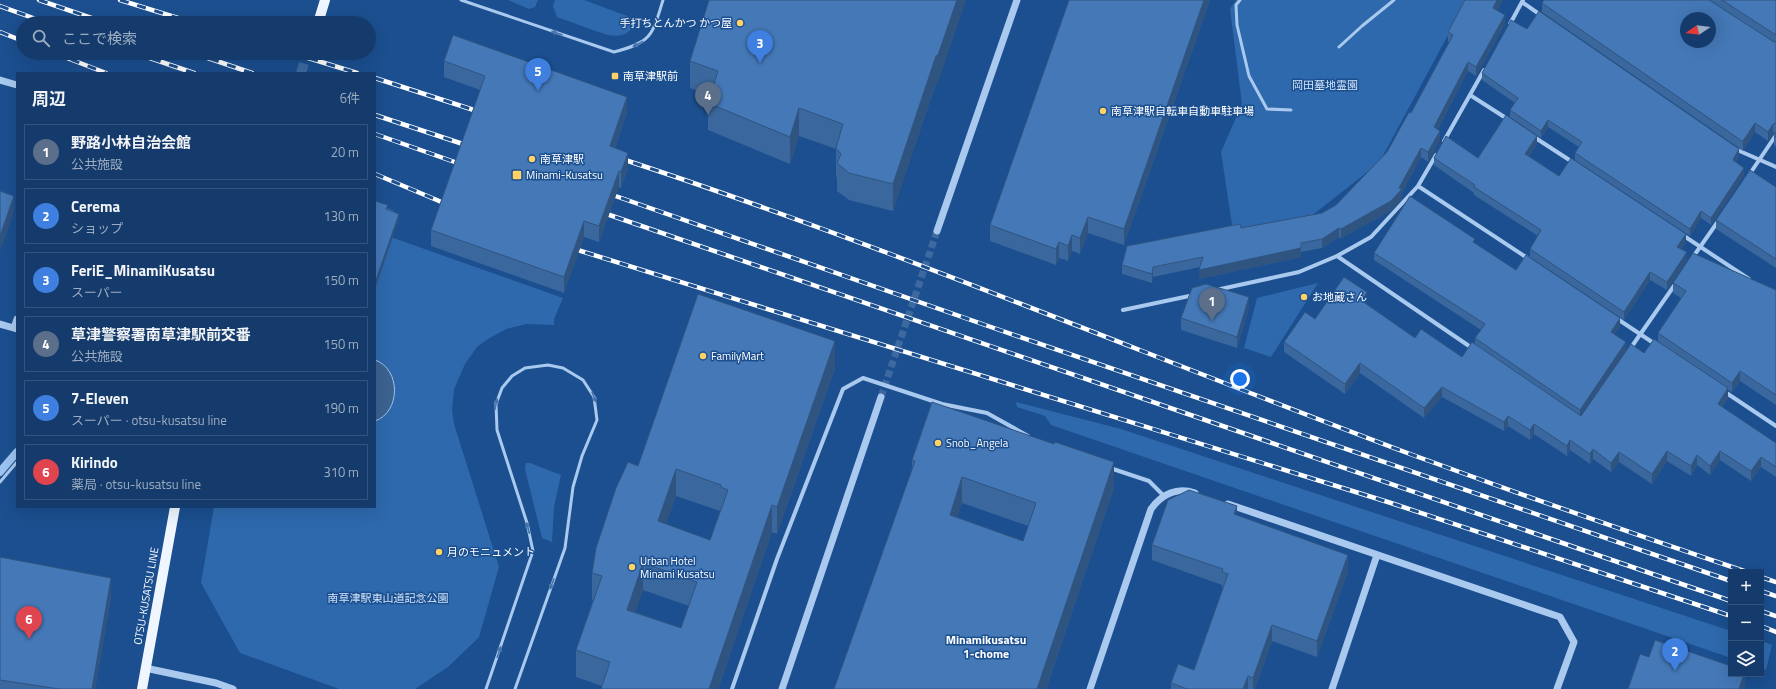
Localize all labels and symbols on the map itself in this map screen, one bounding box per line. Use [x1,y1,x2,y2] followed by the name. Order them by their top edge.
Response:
[1680,12,1716,48] north arrow
[620,15,732,31] place label: 手打ちとんかつ かつ屋
[735,18,745,28] marker: 手打ちとんかつ かつ屋
[551,30,563,36] one-way arrow
[747,30,773,63] pin: 3
[632,41,644,47] one-way arrow
[525,58,551,91] pin: 5
[623,68,678,84] place label: 南草津駅前
[610,71,620,81] marker: 南草津駅前
[1292,77,1358,93] park label: 岡田墓地霊園
[695,82,721,115] pin: 4
[1111,103,1254,119] place label: 南草津駅自転車自動車駐車場
[1098,106,1108,116] marker: 南草津駅自転車自動車駐車場
[540,151,584,167] place label: 南草津駅
[527,154,537,164] marker: 南草津駅
[526,167,603,183] place label: Minami-Kusatsu
[511,169,523,181] marker: Minami-Kusatsu
[1199,288,1225,321] pin: 1
[1312,289,1367,305] place label: お地蔵さん
[1299,292,1309,302] marker: お地蔵さん
[711,348,764,364] place label: FamilyMart
[698,351,708,361] marker: FamilyMart
[1230,369,1250,389] your location
[591,391,597,403] one-way arrow
[494,398,500,410] one-way arrow
[946,435,1009,451] place label: Snob_Angela
[933,438,943,448] marker: Snob_Angela
[525,522,531,534] one-way arrow
[447,544,535,560] place label: 月のモニュメント
[130,546,162,646] street label: OTSU-KUSATSU LINE
[434,547,444,557] marker: 月のモニュメント
[640,553,715,582] place label: Urban Hotel Minami Kusatsu
[627,562,637,572] marker: Urban Hotel Minami Kusatsu
[549,579,555,591] one-way arrow
[328,590,449,606] park label: 南草津駅東山道記念公園
[16,606,42,639] pin: 6
[946,630,1026,663] district label: Minamikusatsu 1-chome
[1662,638,1688,671] pin: 2
[496,646,502,658] one-way arrow

